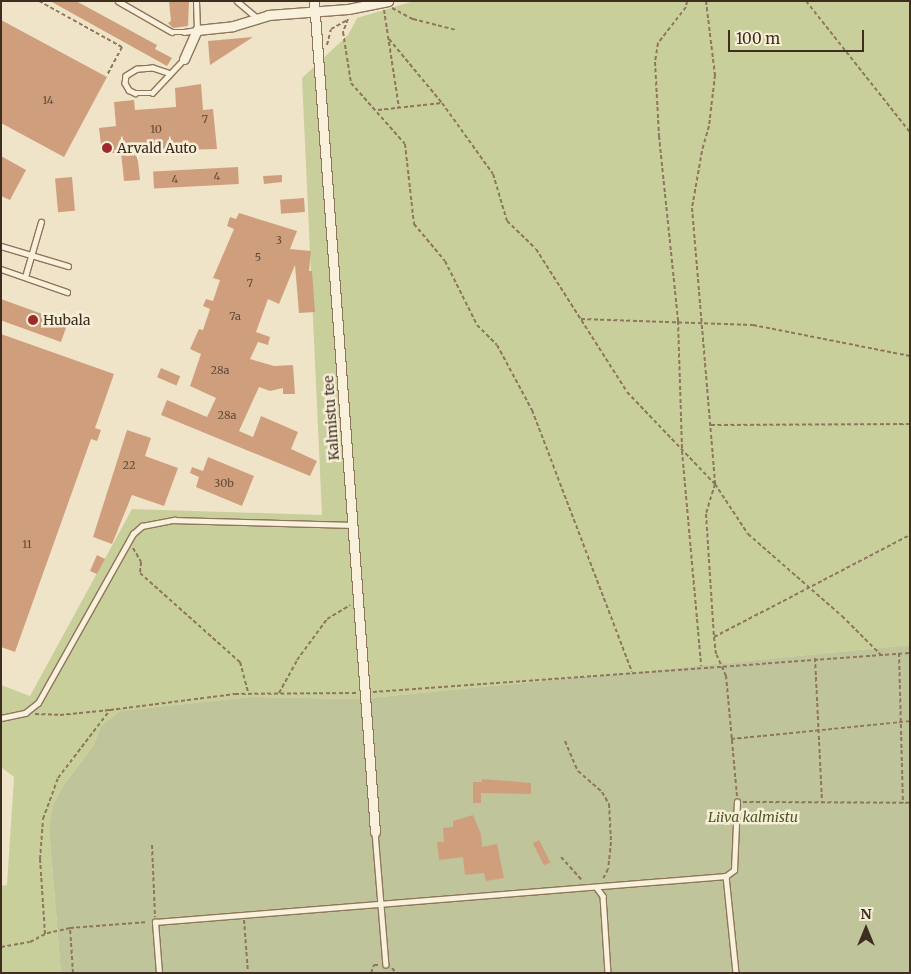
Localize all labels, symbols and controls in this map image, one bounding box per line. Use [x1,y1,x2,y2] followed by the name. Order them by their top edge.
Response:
[731,20,867,52] scale bar
[736,29,780,48] text: 100 m
[42,93,54,107] house number: 14
[202,112,208,126] house number: 7
[150,122,162,136] house number: 10
[117,140,197,156] place label: Arvald Auto
[101,142,113,154] marker: Arvald Auto
[214,169,220,183] house number: 4
[172,172,178,186] house number: 4
[276,233,282,247] house number: 3
[255,250,261,264] house number: 5
[247,276,253,290] house number: 7
[229,309,241,323] house number: 7a
[43,312,90,328] place label: Hubala
[27,314,39,326] marker: Hubala
[210,363,230,377] house number: 28a
[320,375,342,461] street label: Kalmistu tee
[217,408,237,422] house number: 28a
[123,458,135,472] house number: 22
[214,476,234,490] house number: 30b
[22,537,32,551] house number: 11
[708,809,798,825] park label: Liiva kalmistu
[841,904,891,954] north arrow
[860,905,872,923] text: N

